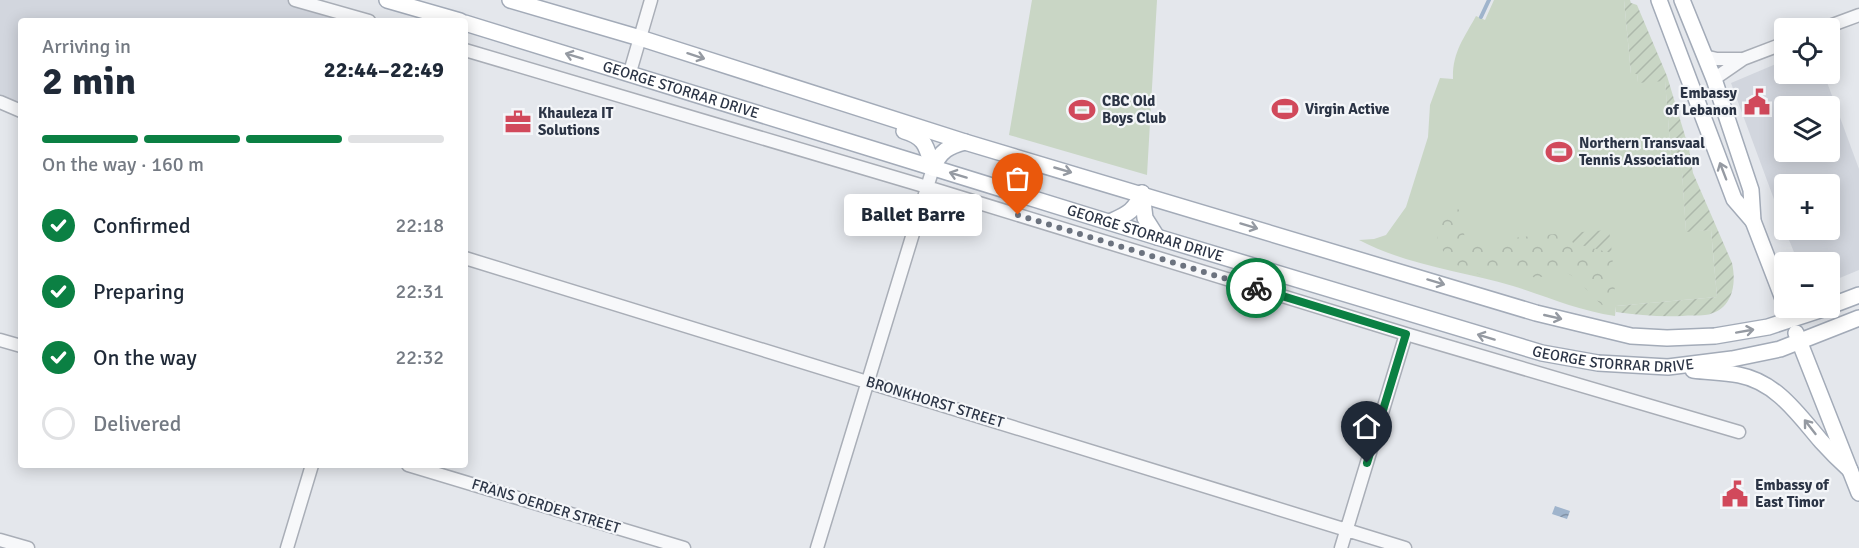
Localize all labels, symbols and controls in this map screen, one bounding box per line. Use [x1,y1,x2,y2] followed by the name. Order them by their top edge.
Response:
[1774,18,1840,318] map controls
[1774,18,1840,84] button: locate
[42,34,131,59] text: Arriving in
[565,50,584,61] one-way arrow
[686,51,705,62] one-way arrow
[324,56,444,83] text: 22:44–22:49
[42,57,136,105] text: 2 min
[600,57,761,122] street label: GEORGE STORRAR DRIVE
[1665,84,1738,119] place label: Embassy of Lebanon
[1742,87,1772,117] public building icon: Embassy of Lebanon
[1102,92,1166,127] place label: CBC Old Boys Club
[1270,94,1300,124] sports icon: Virgin Active
[1067,95,1097,125] sports icon: CBC Old Boys Club
[1774,96,1840,162] button: layers
[1305,100,1389,118] place label: Virgin Active
[538,104,614,139] place label: Khauleza IT Solutions
[503,107,533,137] office icon: Khauleza IT Solutions
[1579,134,1705,169] place label: Northern Transvaal Tennis Association
[1544,137,1574,167] sports icon: Northern Transvaal Tennis Association
[42,152,204,177] text: On the way · 160 m
[992,153,1043,215] pin
[1001,162,1034,195] icon: bag
[1717,163,1728,181] one-way arrow
[1053,165,1072,176] one-way arrow
[949,169,968,180] one-way arrow
[1774,174,1840,240] button: +
[844,194,982,236] callout: Ballet Barre
[1065,201,1226,266] street label: GEORGE STORRAR DRIVE
[861,202,965,227] text: Ballet Barre
[42,209,75,242] icon: check
[93,212,191,239] text: Confirmed
[395,213,444,238] text: 22:18
[1239,221,1258,232] one-way arrow
[1774,252,1840,318] button: −
[1226,258,1286,318] courier
[1240,272,1273,305] icon: bike
[42,275,75,308] icon: check
[1426,277,1445,288] one-way arrow
[93,278,185,305] text: Preparing
[395,279,444,304] text: 22:31
[1543,311,1562,323] one-way arrow
[1734,325,1754,336] one-way arrow
[1476,331,1495,342] one-way arrow
[42,341,75,374] icon: check
[1530,342,1695,376] street label: GEORGE STORRAR DRIVE
[93,344,197,371] text: On the way
[395,345,444,370] text: 22:32
[864,372,1007,432] street label: BRONKHORST STREET
[1341,401,1392,463] pin
[93,410,181,437] text: Delivered
[1350,410,1383,443] icon: home
[1804,420,1817,436] one-way arrow
[470,475,623,537] street label: FRANS OERDER STREET
[1755,476,1830,511] place label: Embassy of East Timor
[1720,479,1750,509] public building icon: Embassy of East Timor

